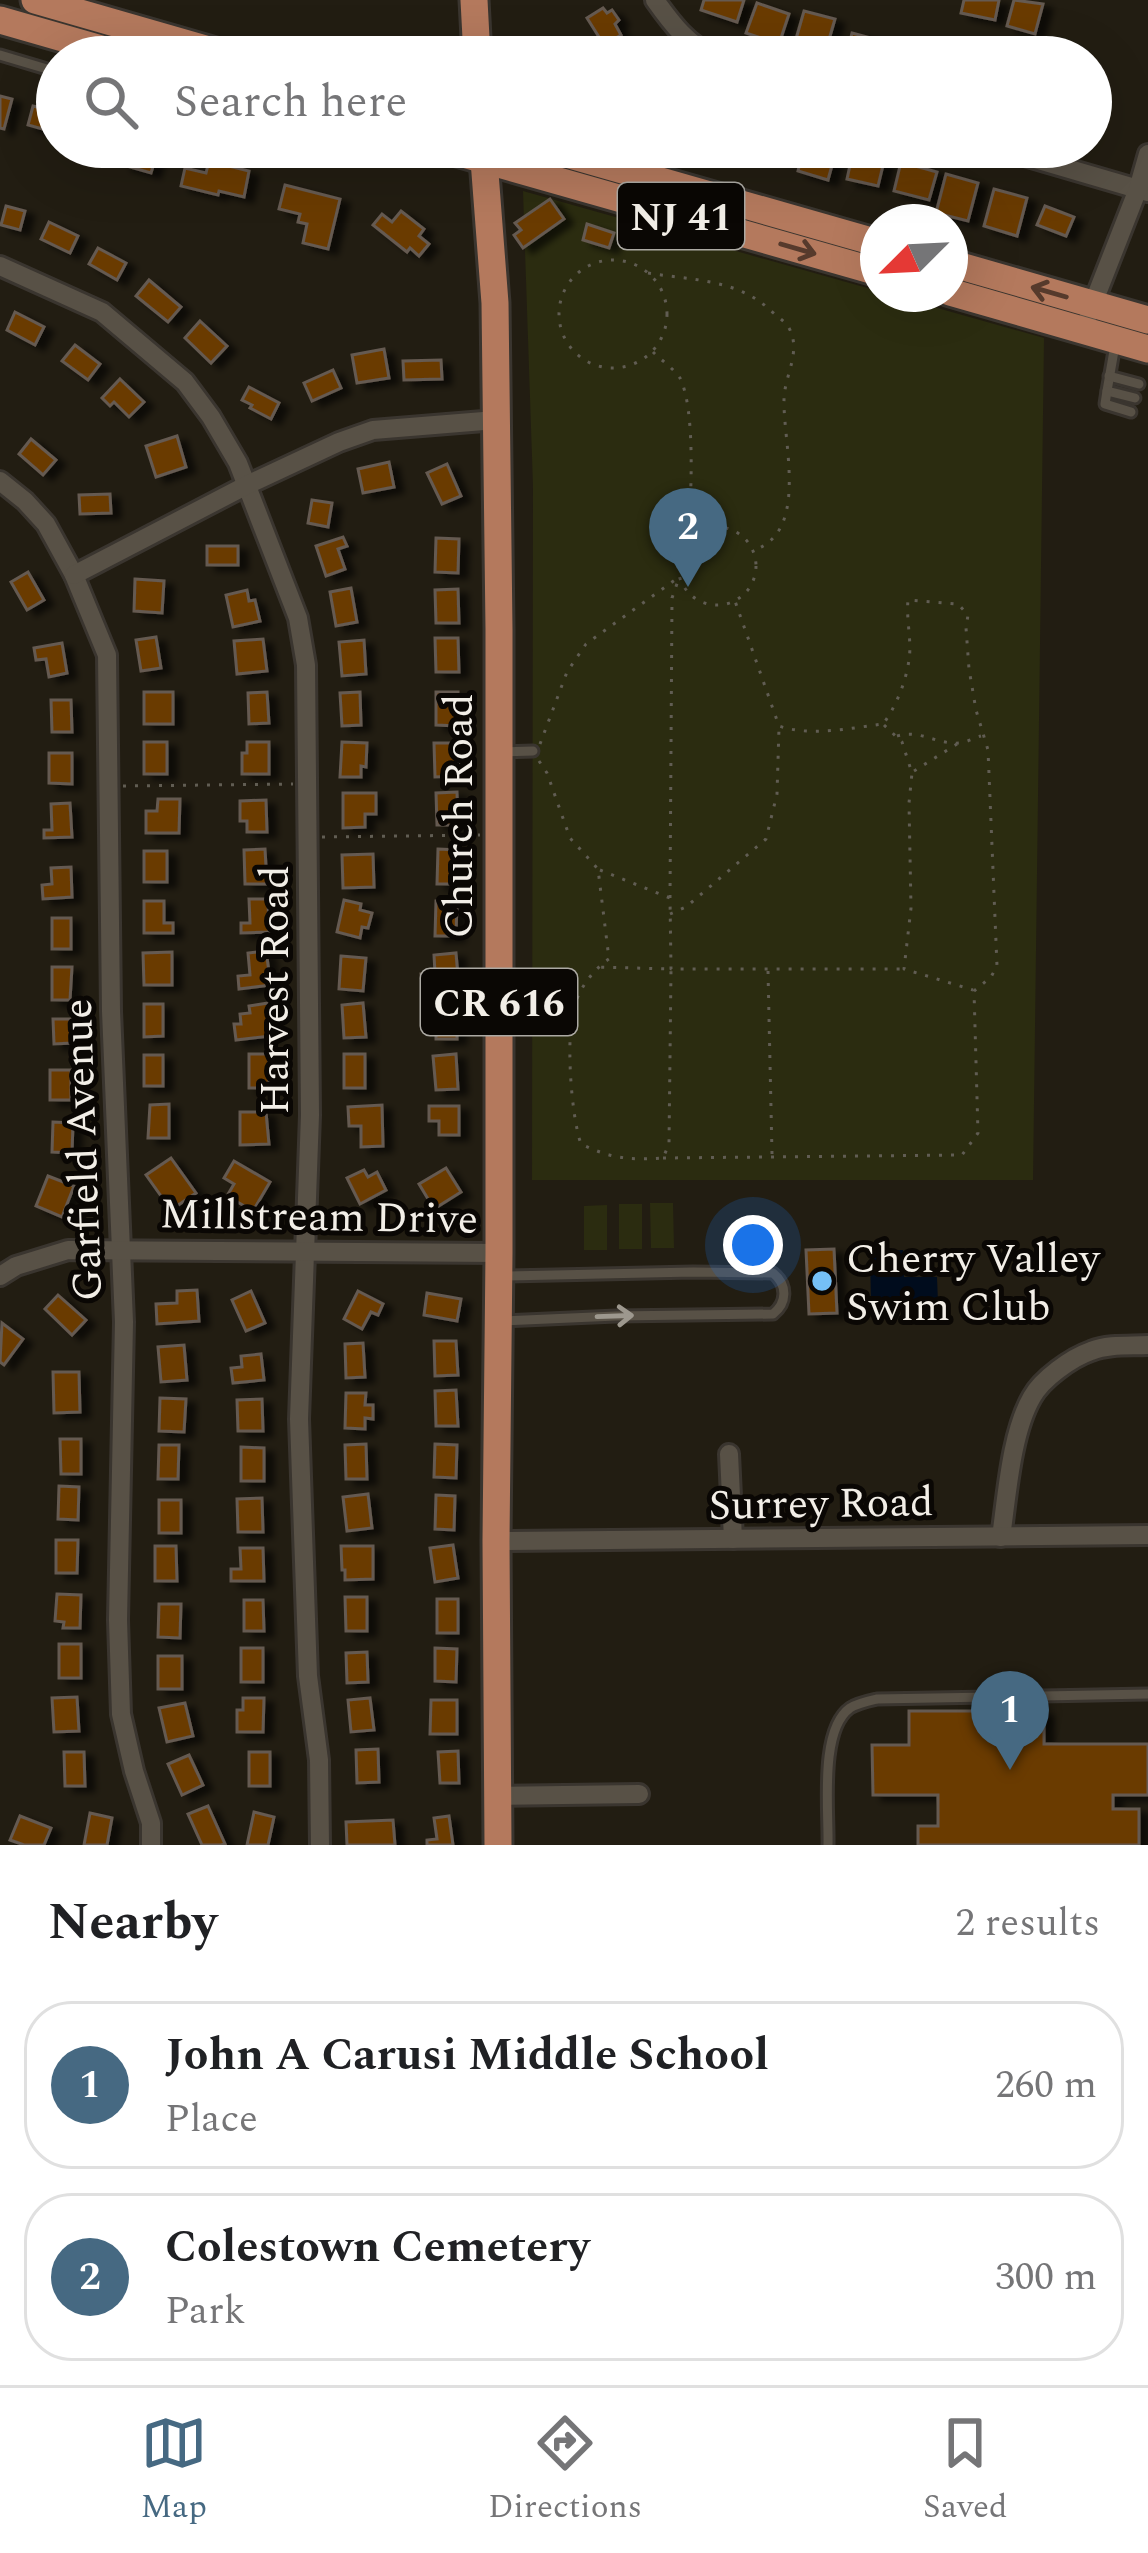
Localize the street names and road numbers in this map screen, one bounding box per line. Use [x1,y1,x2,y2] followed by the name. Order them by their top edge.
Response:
[618,183,744,249] road number: NJ 41
[428,694,491,938] street label: Church Road
[244,865,307,1115] street label: Harvest Road
[421,969,577,1035] road number: CR 616
[47,998,120,1302] street label: Garfield Avenue
[159,1183,479,1252] street label: Millstream Drive
[708,1471,934,1538] street label: Surrey Road

